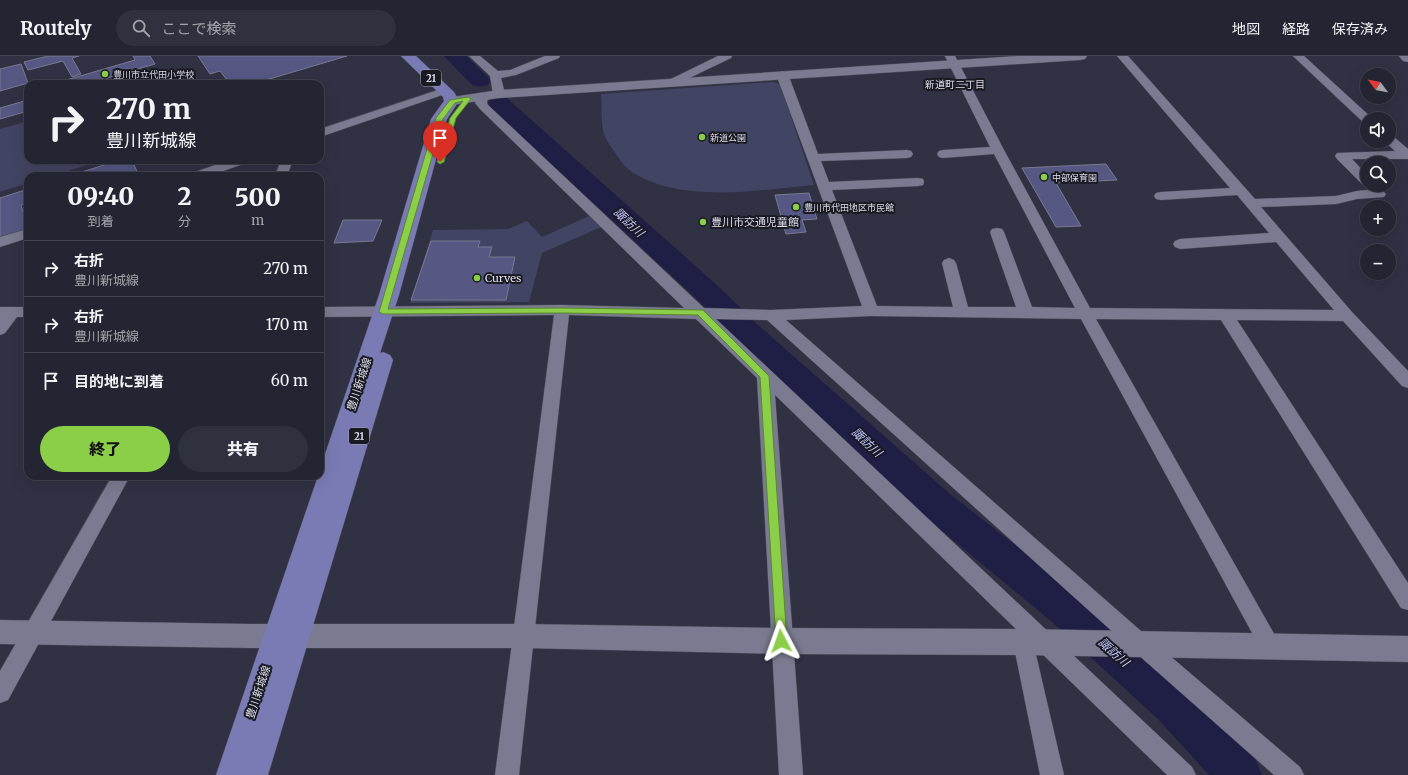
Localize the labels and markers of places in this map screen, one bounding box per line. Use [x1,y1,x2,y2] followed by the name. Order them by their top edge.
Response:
[100,69,110,79] marker: 豊川市立代田小学校
[113,69,194,80] place label: 豊川市立代田小学校
[423,121,457,162] pin
[697,132,707,142] marker: 新道公園
[710,132,746,143] place label: 新道公園
[1039,172,1049,182] marker: 中部保育園
[1052,172,1097,183] place label: 中部保育園
[791,202,801,212] marker: 豊川市代田地区市民館
[804,202,894,213] place label: 豊川市代田地区市民館
[711,215,799,229] place label: 豊川市交通児童館
[698,217,708,227] marker: 豊川市交通児童館
[485,271,521,285] place label: Curves
[472,273,482,283] marker: Curves

